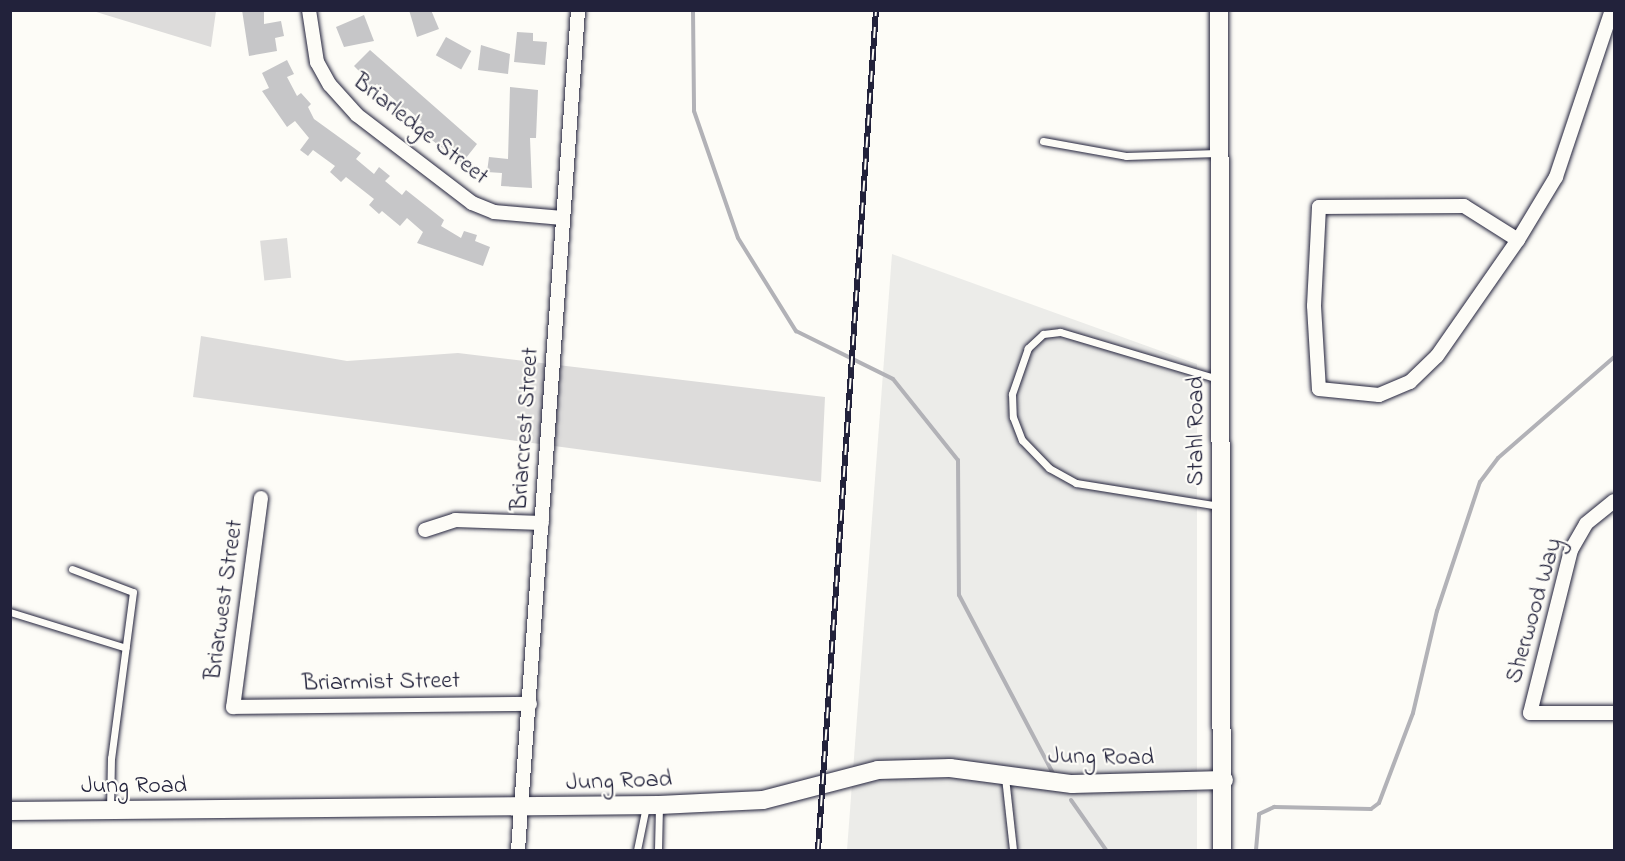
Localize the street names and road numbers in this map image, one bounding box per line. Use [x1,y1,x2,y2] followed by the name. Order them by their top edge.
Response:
[346,68,494,192] street label: Briarledge Street
[506,346,546,512] street label: Briarcrest Street
[1183,376,1211,486] street label: Stahl Road
[199,518,251,682] street label: Briarwest Street
[1501,535,1569,687] street label: Sherwood Way
[302,667,460,699] street label: Briarmist Street
[1048,743,1154,773] street label: Jung Road
[565,766,673,798] street label: Jung Road
[81,773,187,801] street label: Jung Road

